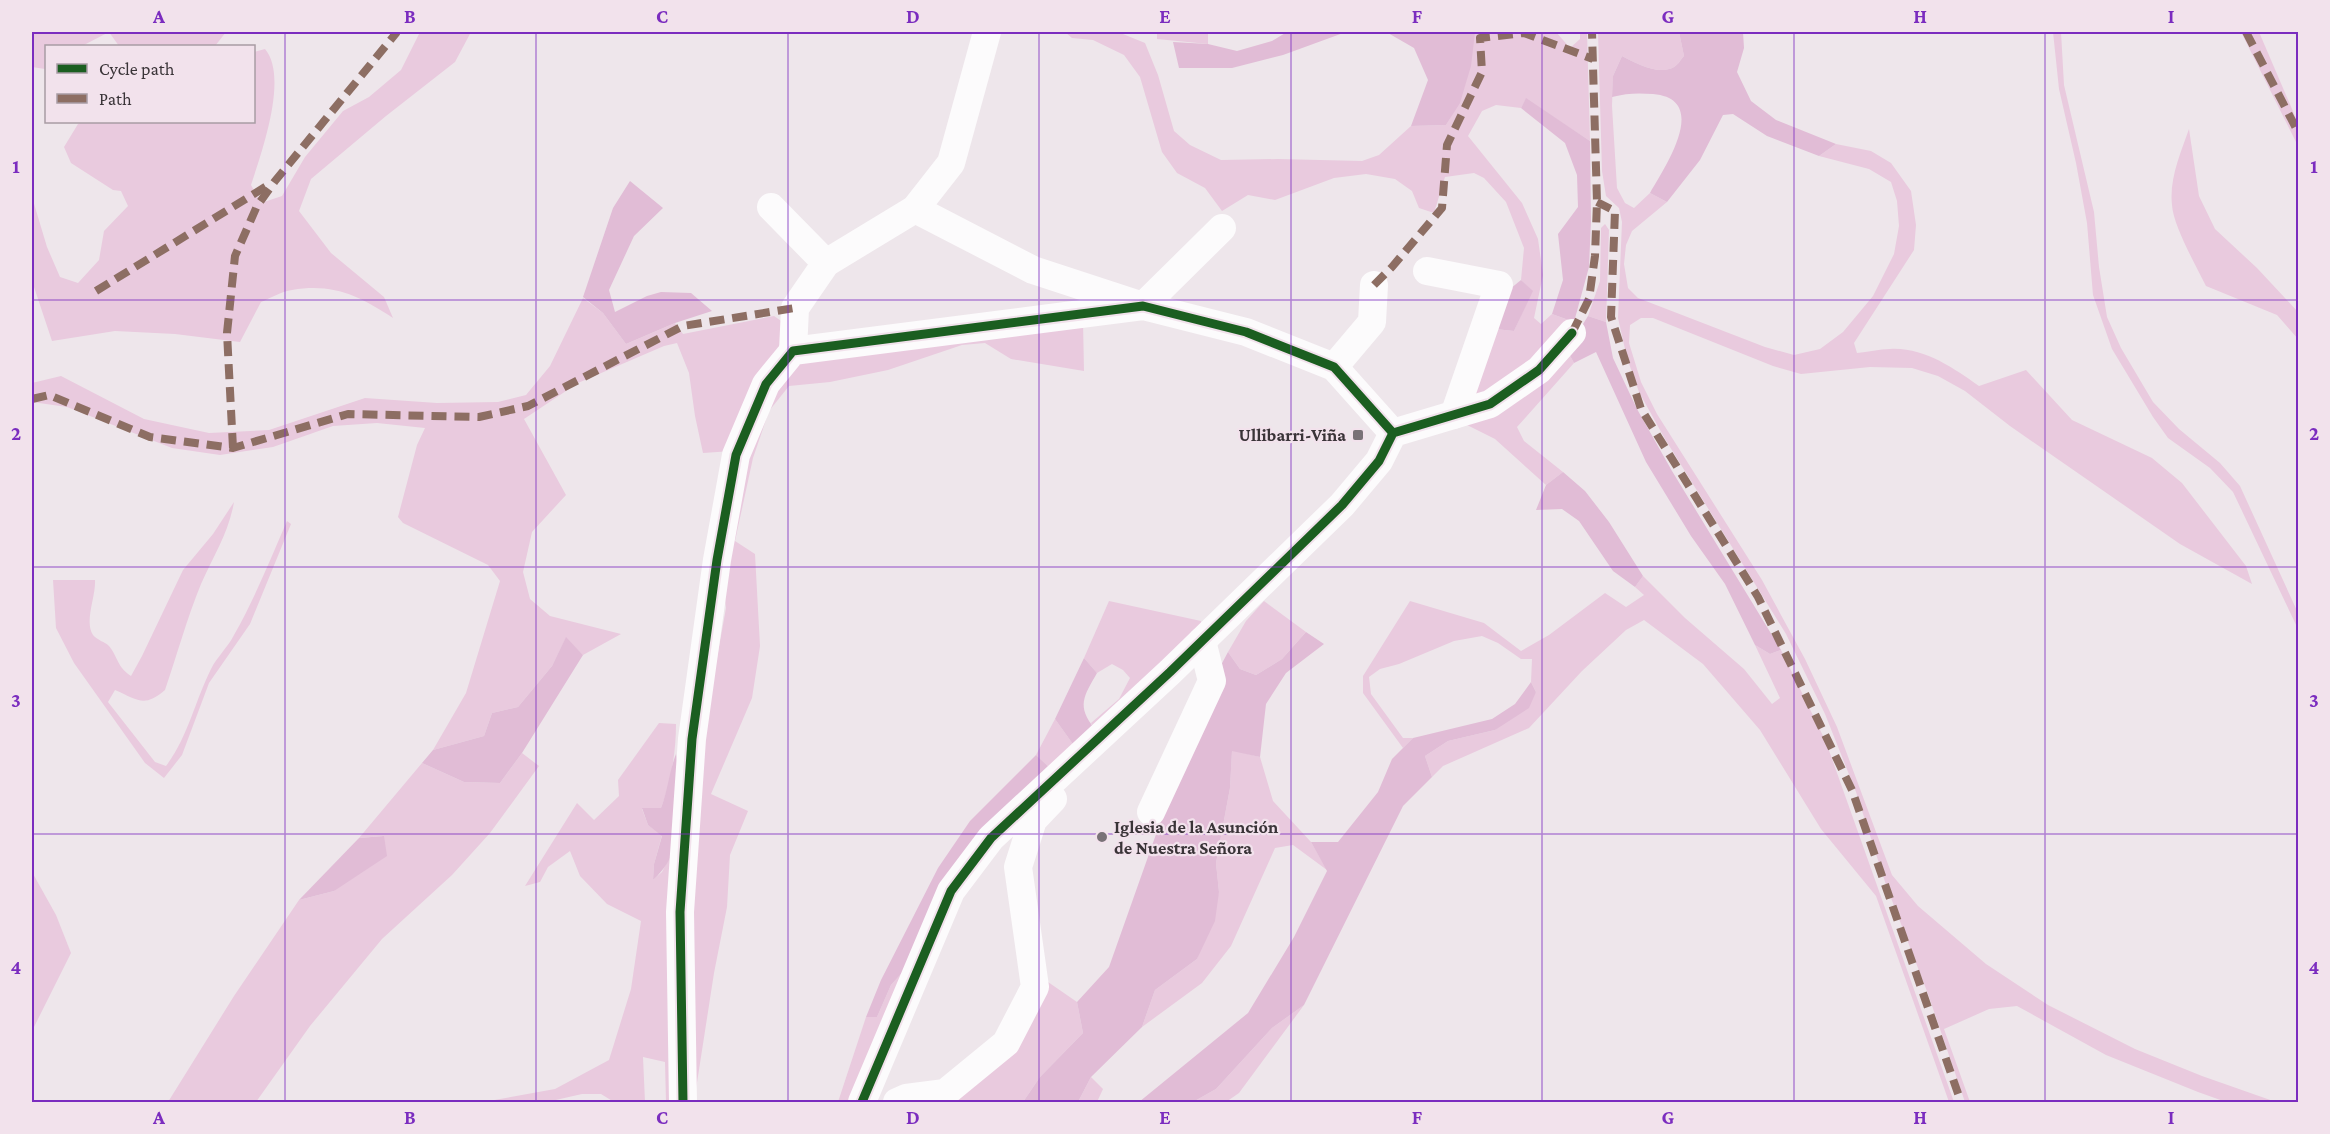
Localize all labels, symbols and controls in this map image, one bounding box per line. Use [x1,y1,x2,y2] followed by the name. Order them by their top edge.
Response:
[152,5,166,27] text: A
[404,5,416,27] text: B
[656,5,668,27] text: C
[906,5,920,27] text: D
[1159,5,1171,27] text: E
[1412,5,1423,27] text: F
[1662,5,1675,27] text: G
[1913,5,1927,27] text: H
[2168,5,2175,27] text: I
[45,45,255,123] legend
[99,59,175,79] text: Cycle path
[99,89,132,109] text: Path
[12,155,20,177] text: 1
[2310,155,2318,177] text: 1
[11,422,21,444] text: 2
[2309,422,2319,444] text: 2
[1239,425,1346,445] place label: Ullibarri-Viña
[1351,428,1365,442] marker: Ullibarri-Viña
[11,689,21,711] text: 3
[2309,689,2319,711] text: 3
[1114,817,1279,858] place label: Iglesia de la Asunción de Nuestra Señora
[1095,830,1109,844] marker: Iglesia de la Asunción de Nuestra Señora
[11,956,22,978] text: 4
[2309,956,2320,978] text: 4
[152,1106,166,1128] text: A
[404,1106,416,1128] text: B
[656,1106,668,1128] text: C
[906,1106,920,1128] text: D
[1159,1106,1171,1128] text: E
[1412,1106,1423,1128] text: F
[1662,1106,1675,1128] text: G
[1913,1106,1927,1128] text: H
[2168,1106,2175,1128] text: I

